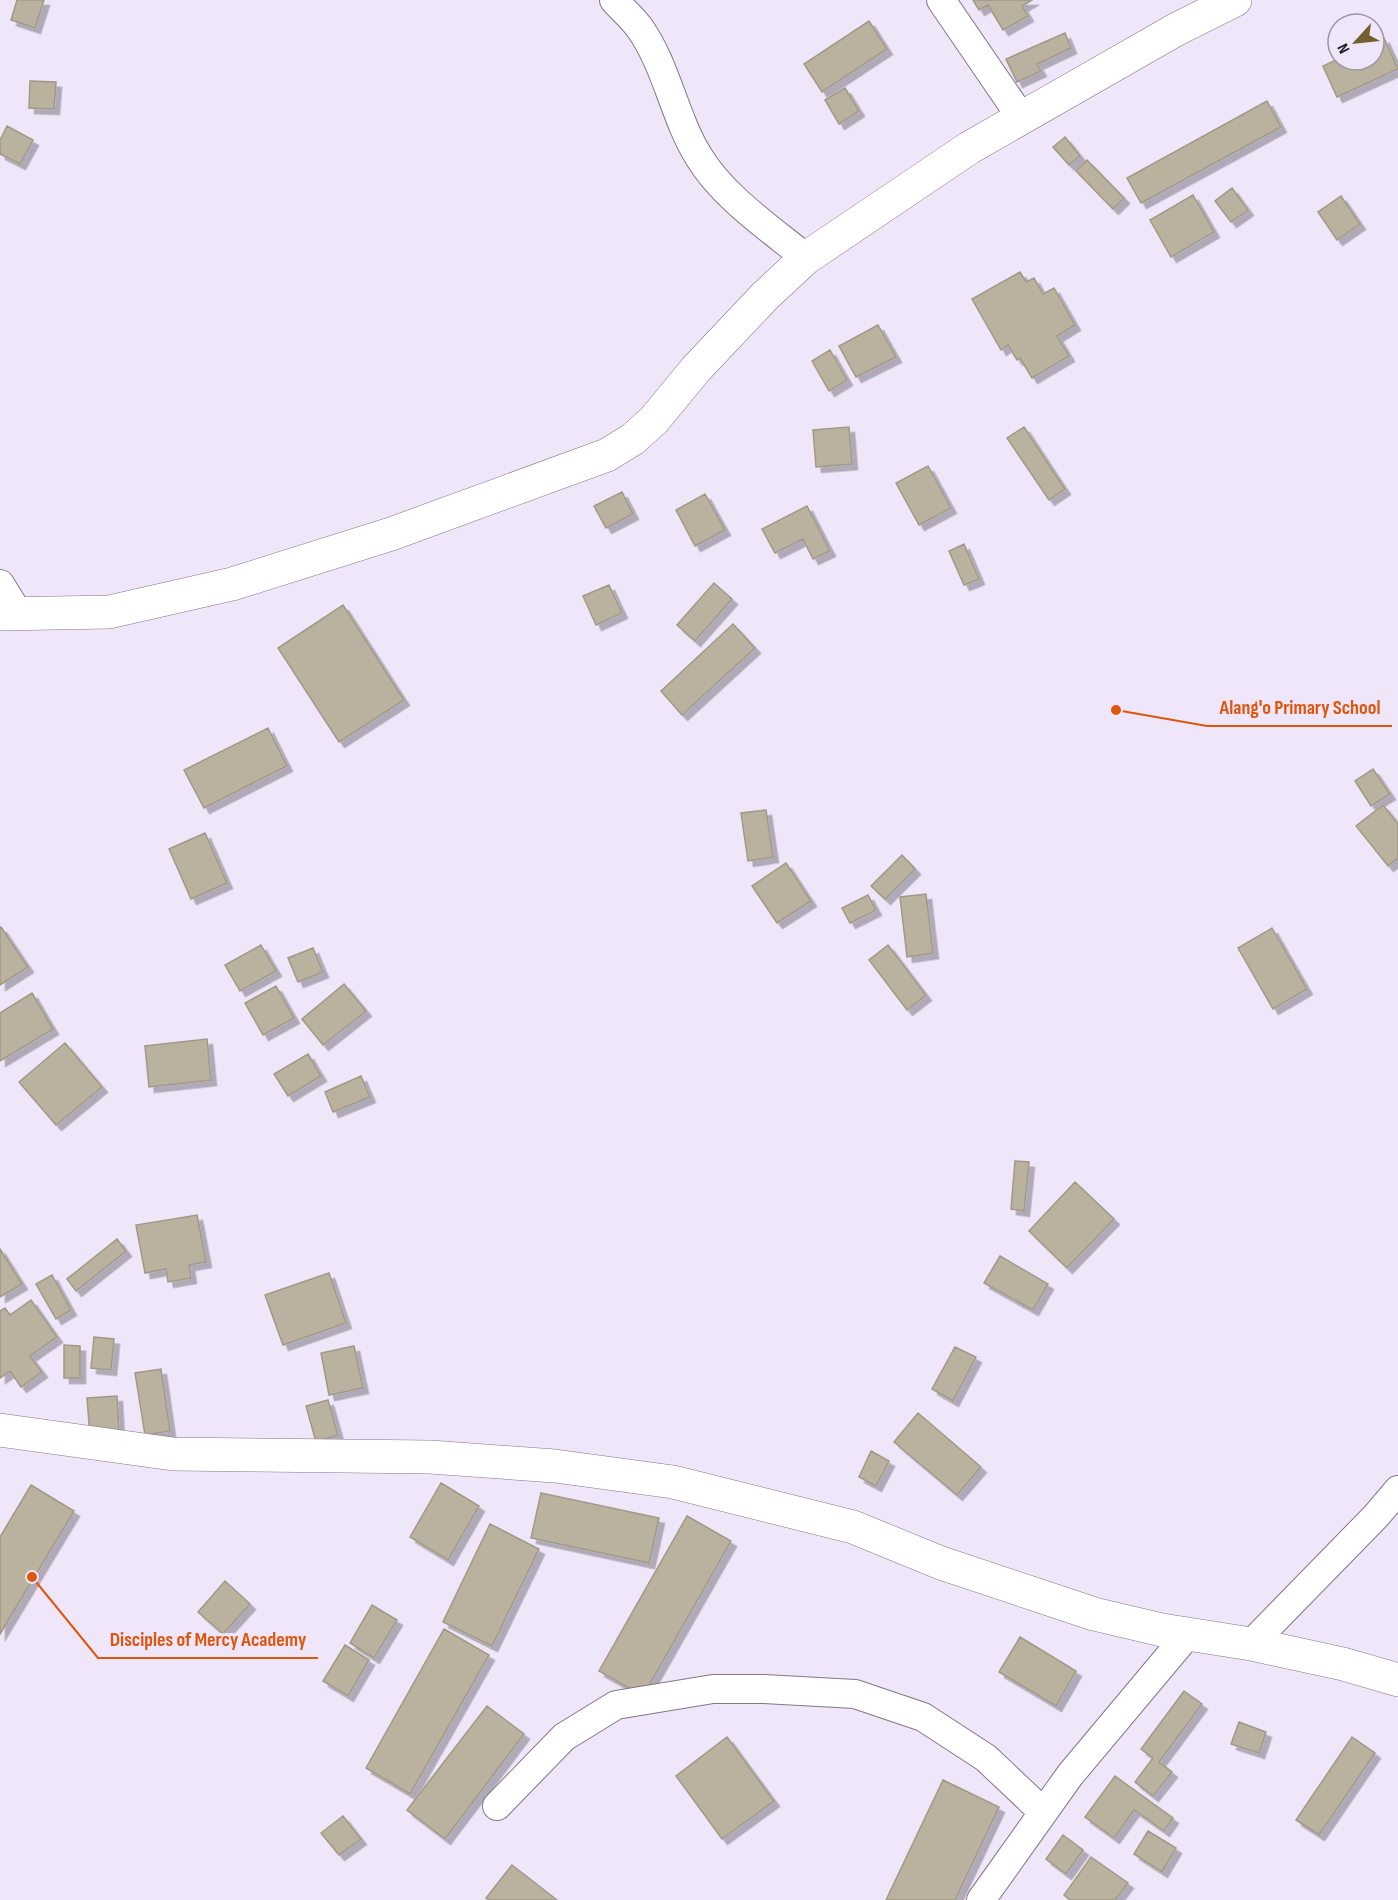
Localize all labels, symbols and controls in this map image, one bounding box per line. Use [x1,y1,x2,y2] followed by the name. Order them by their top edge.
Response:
[1326,12,1386,72] north arrow
[1334,40,1354,56] text: N
[1207,688,1392,726] callout: Alang'o Primary School
[1218,696,1381,720] text: Alang'o Primary School
[98,1620,318,1658] callout: Disciples of Mercy Academy
[110,1628,307,1652] text: Disciples of Mercy Academy

